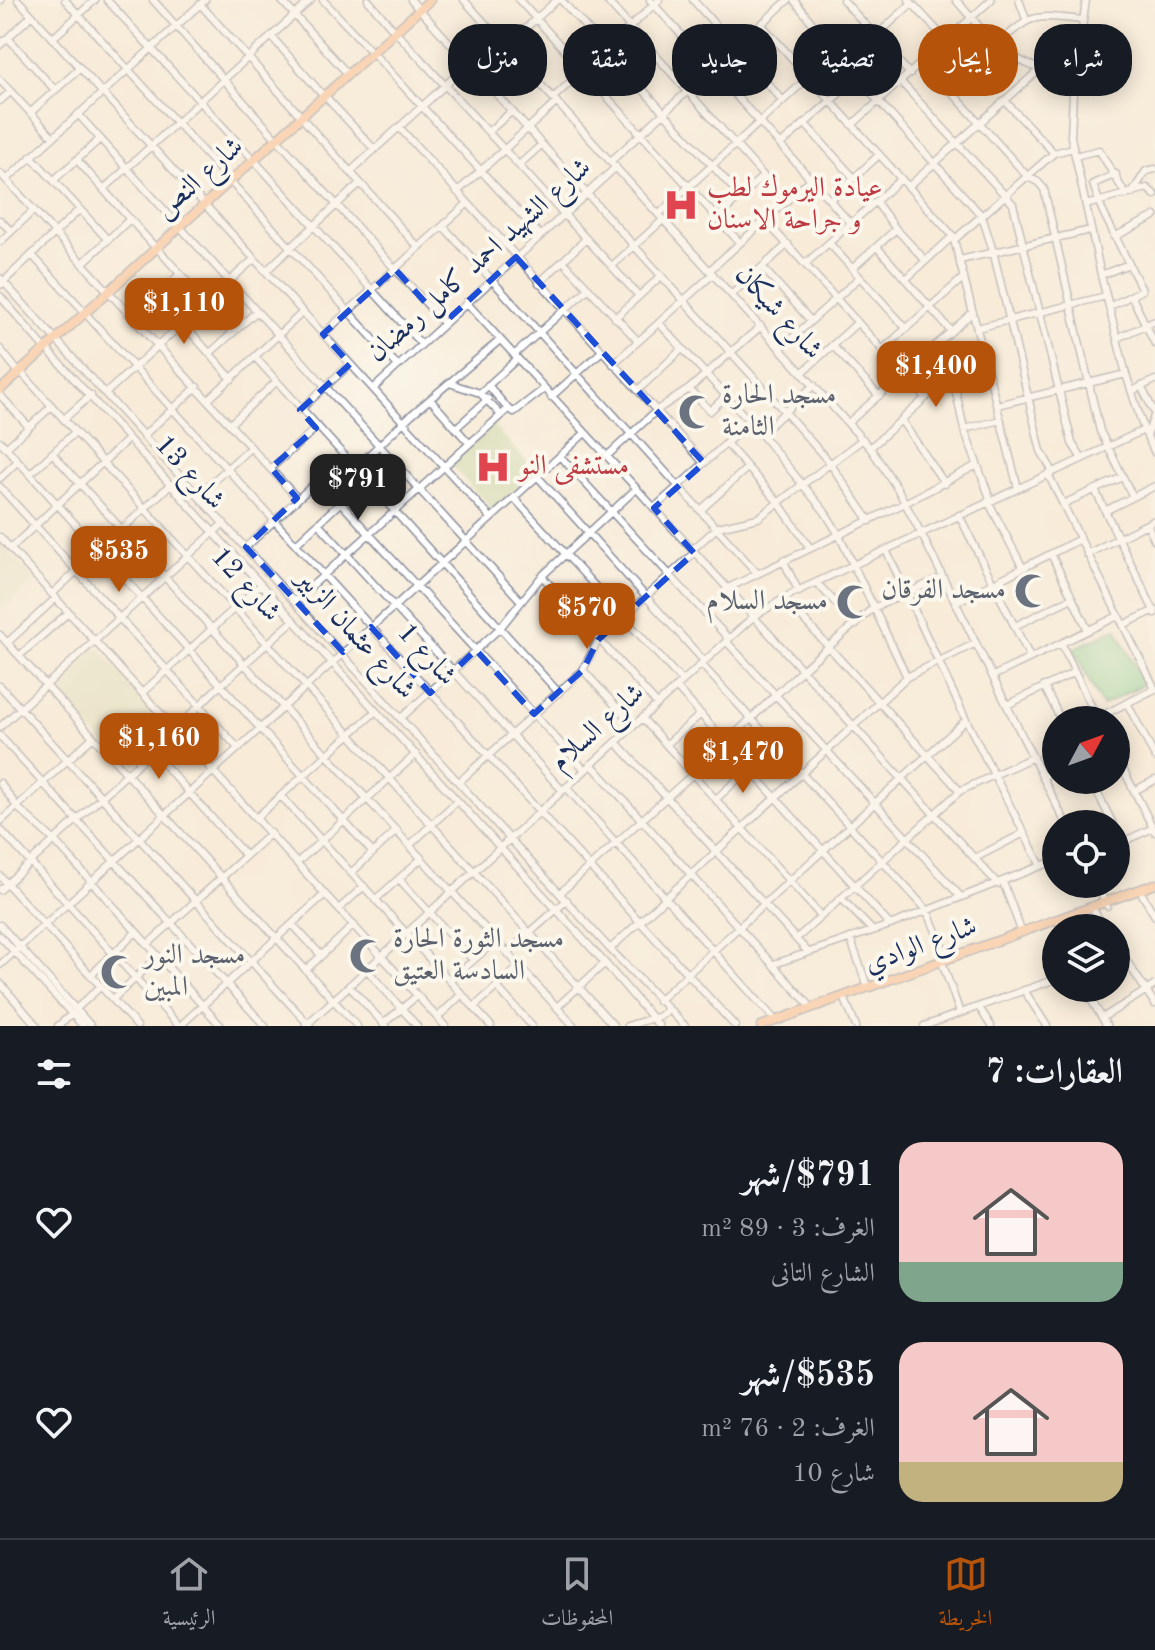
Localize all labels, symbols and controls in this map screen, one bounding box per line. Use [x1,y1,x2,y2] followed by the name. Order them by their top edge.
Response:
[448,24,547,96] chip: منزل
[563,24,656,96] chip: شقة
[672,24,777,96] chip: جديد
[793,24,902,96] chip: تصفية
[918,24,1018,96] chip: إيجار
[1034,24,1132,96] chip: شراء
[151,133,254,231] street label: شارع النص
[362,152,602,373] street label: شارع الشهيد احمد كامل رمضان
[707,173,883,235] place label: عيادة اليرموك لطب و جراحة الاسنان
[662,186,700,224] hospital icon: عيادة اليرموك لطب و جراحة الاسنان
[724,259,828,370] street label: شارع شيكان
[119,278,249,346] pin: $1,110
[143,291,225,317] text: $1,110
[871,341,1001,409] pin: $1,400
[895,354,977,380] text: $1,400
[722,382,836,442] place label: مسجد الحارة الثامنة
[677,393,715,431] mosque icon: مسجد الحارة الثامنة
[144,431,229,520] street label: شارع 13
[474,448,512,486] hospital icon: مستشفى النو
[516,453,629,485] place label: مستشفى النو
[311,454,405,522] pin: $791
[328,467,388,493] text: $791
[72,526,166,594] pin: $535
[89,539,149,565] text: $535
[200,543,285,632] street label: شارع 12
[283,562,421,710] street label: شارع عثمان الزبير
[1013,572,1051,610] mosque icon: مسجد الفرقان
[881,577,1006,606] place label: مسجد الفرقان
[540,583,634,651] pin: $570
[835,583,873,621] mosque icon: مسجد السلام
[706,588,828,624] place label: مسجد السلام
[557,596,617,622] text: $570
[386,619,461,696] street label: شارع 1
[546,679,656,783] street label: شارع السلام
[1042,706,1130,794] north arrow
[1042,706,1130,1002] map controls
[94,713,224,781] pin: $1,160
[118,726,200,752] text: $1,160
[678,727,808,795] pin: $1,470
[702,740,784,766] text: $1,470
[1042,810,1130,898] button: locate
[861,913,983,986] street label: شارع الوادي
[1042,914,1130,1002] button: layers
[393,926,564,987] place label: مسجد الثورة الحارة السادسة العتيق
[348,937,386,975] mosque icon: مسجد الثورة الحارة السادسة العتيق
[141,942,245,1002] place label: مسجد النور المبين
[99,953,137,991] mosque icon: مسجد النور المبين
[32,1052,76,1096] icon: filters
[985,1056,1123,1090] text: العقارات: 7
[742,1159,875,1193] text: $791/شهر
[963,1174,1059,1270] icon: home
[32,1200,76,1244] icon: heart
[701,1216,875,1242] text: الغرف: 3 · 89 m²
[771,1261,875,1287] text: الشارع التانى
[742,1359,875,1393] text: $535/شهر
[963,1374,1059,1470] icon: home
[32,1400,76,1444] icon: heart
[701,1416,875,1442] text: الغرف: 2 · 76 m²
[792,1461,875,1487] text: شارع 10
[163,1552,216,1639] tab: الرئيسية
[541,1552,613,1639] tab: المحفوظات
[939,1552,992,1639] tab: الخريطة

